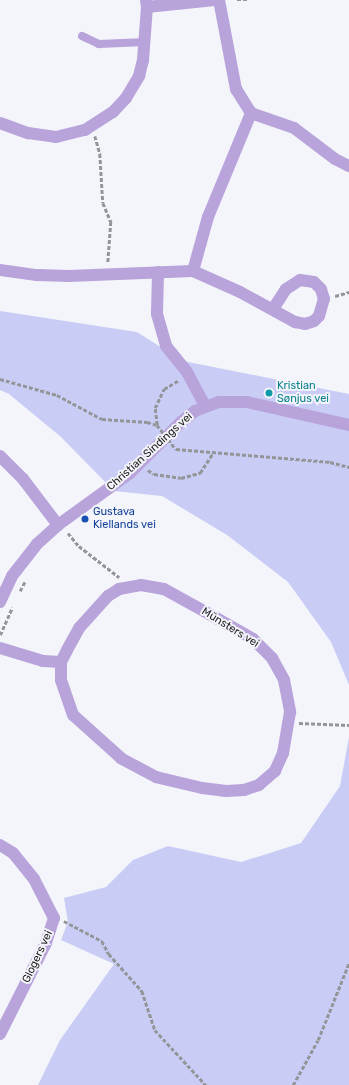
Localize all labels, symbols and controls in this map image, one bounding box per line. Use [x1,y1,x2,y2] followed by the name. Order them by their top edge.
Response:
[277,380,329,406] place label: Kristian Sønjus vei
[264,388,274,398] marker: Kristian Sønjus vei
[105,410,195,494] street label: Christian Sindings vei
[93,506,156,532] place label: Gustava Kiellands vei
[80,514,90,524] marker: Gustava Kiellands vei
[199,605,261,651] street label: Münsters vei
[20,929,56,985] street label: Glogers vei

